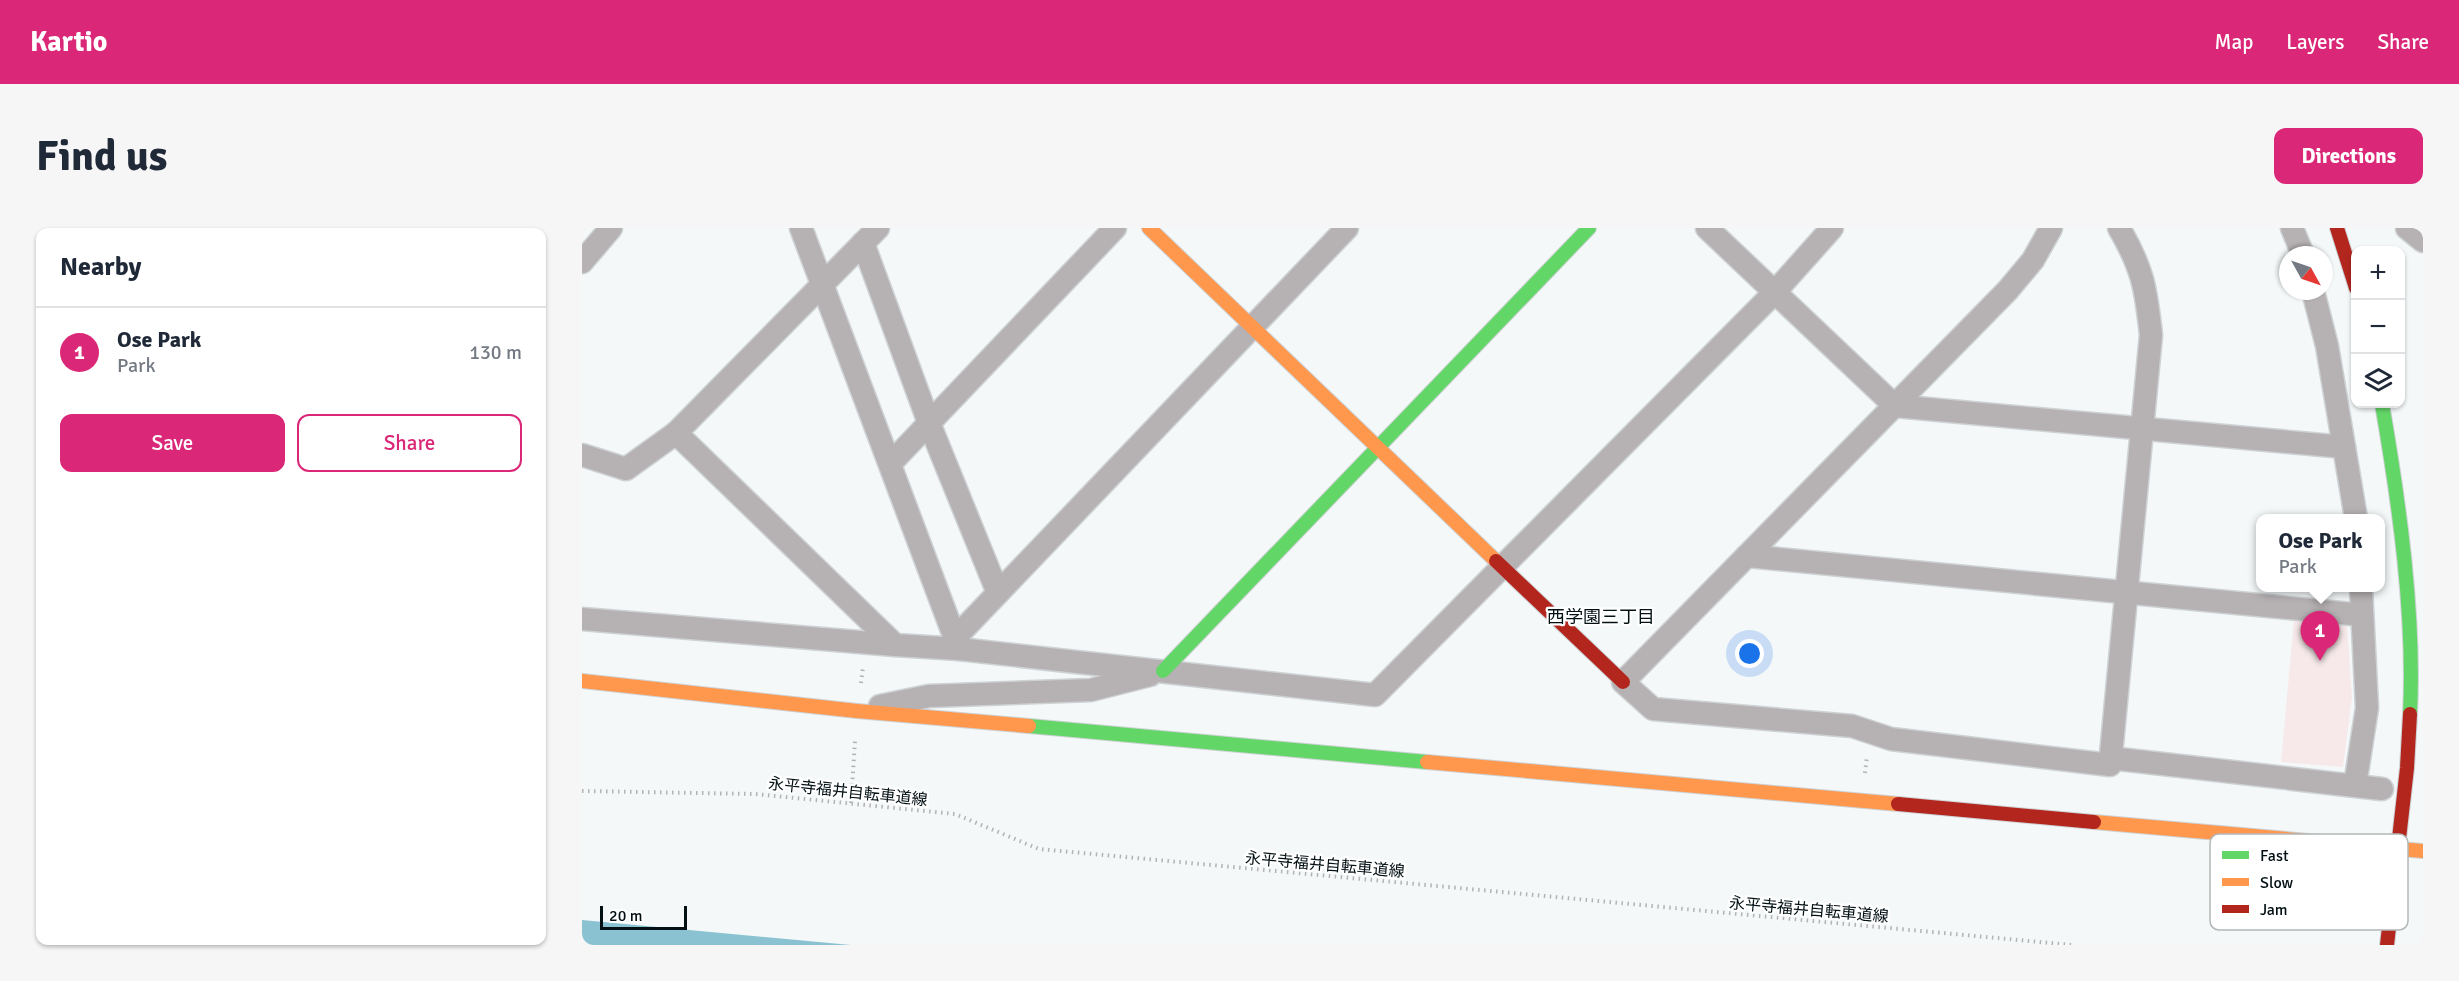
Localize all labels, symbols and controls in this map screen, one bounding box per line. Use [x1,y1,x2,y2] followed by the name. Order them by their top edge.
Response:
[30,25,107,59] text: Kartio
[2215,29,2253,55] text: Map
[2286,29,2344,55] text: Layers
[2377,29,2429,55] text: Share
[2274,128,2423,184] button: Directions
[36,131,167,182] text: Find us
[2279,246,2333,300] north arrow
[2351,246,2405,408] map controls
[2351,246,2405,300] button: +
[60,251,141,283] text: Nearby
[2351,300,2405,354] button: −
[117,326,201,353] text: Ose Park
[74,340,85,365] text: 1
[469,340,522,365] text: 130 m
[117,353,155,378] text: Park
[2351,354,2405,408] button: layers
[60,414,285,472] button: Save
[297,414,522,472] button: Share
[2256,514,2385,592] popup
[2278,527,2363,554] text: Ose Park
[2278,554,2317,579] text: Park
[1547,606,1655,628] district label: 西学園三丁目
[2300,612,2340,661] pin: 1
[1735,639,1764,668] your location
[767,774,929,810] street label: 永平寺福井自転車道線
[2210,834,2408,930] legend
[2260,846,2289,866] text: Fast
[1244,848,1405,882] street label: 永平寺福井自転車道線
[2260,873,2294,893] text: Slow
[1728,893,1889,927] street label: 永平寺福井自転車道線
[2260,900,2288,920] text: Jam
[600,903,687,930] scale bar
[609,906,643,926] text: 20 m

